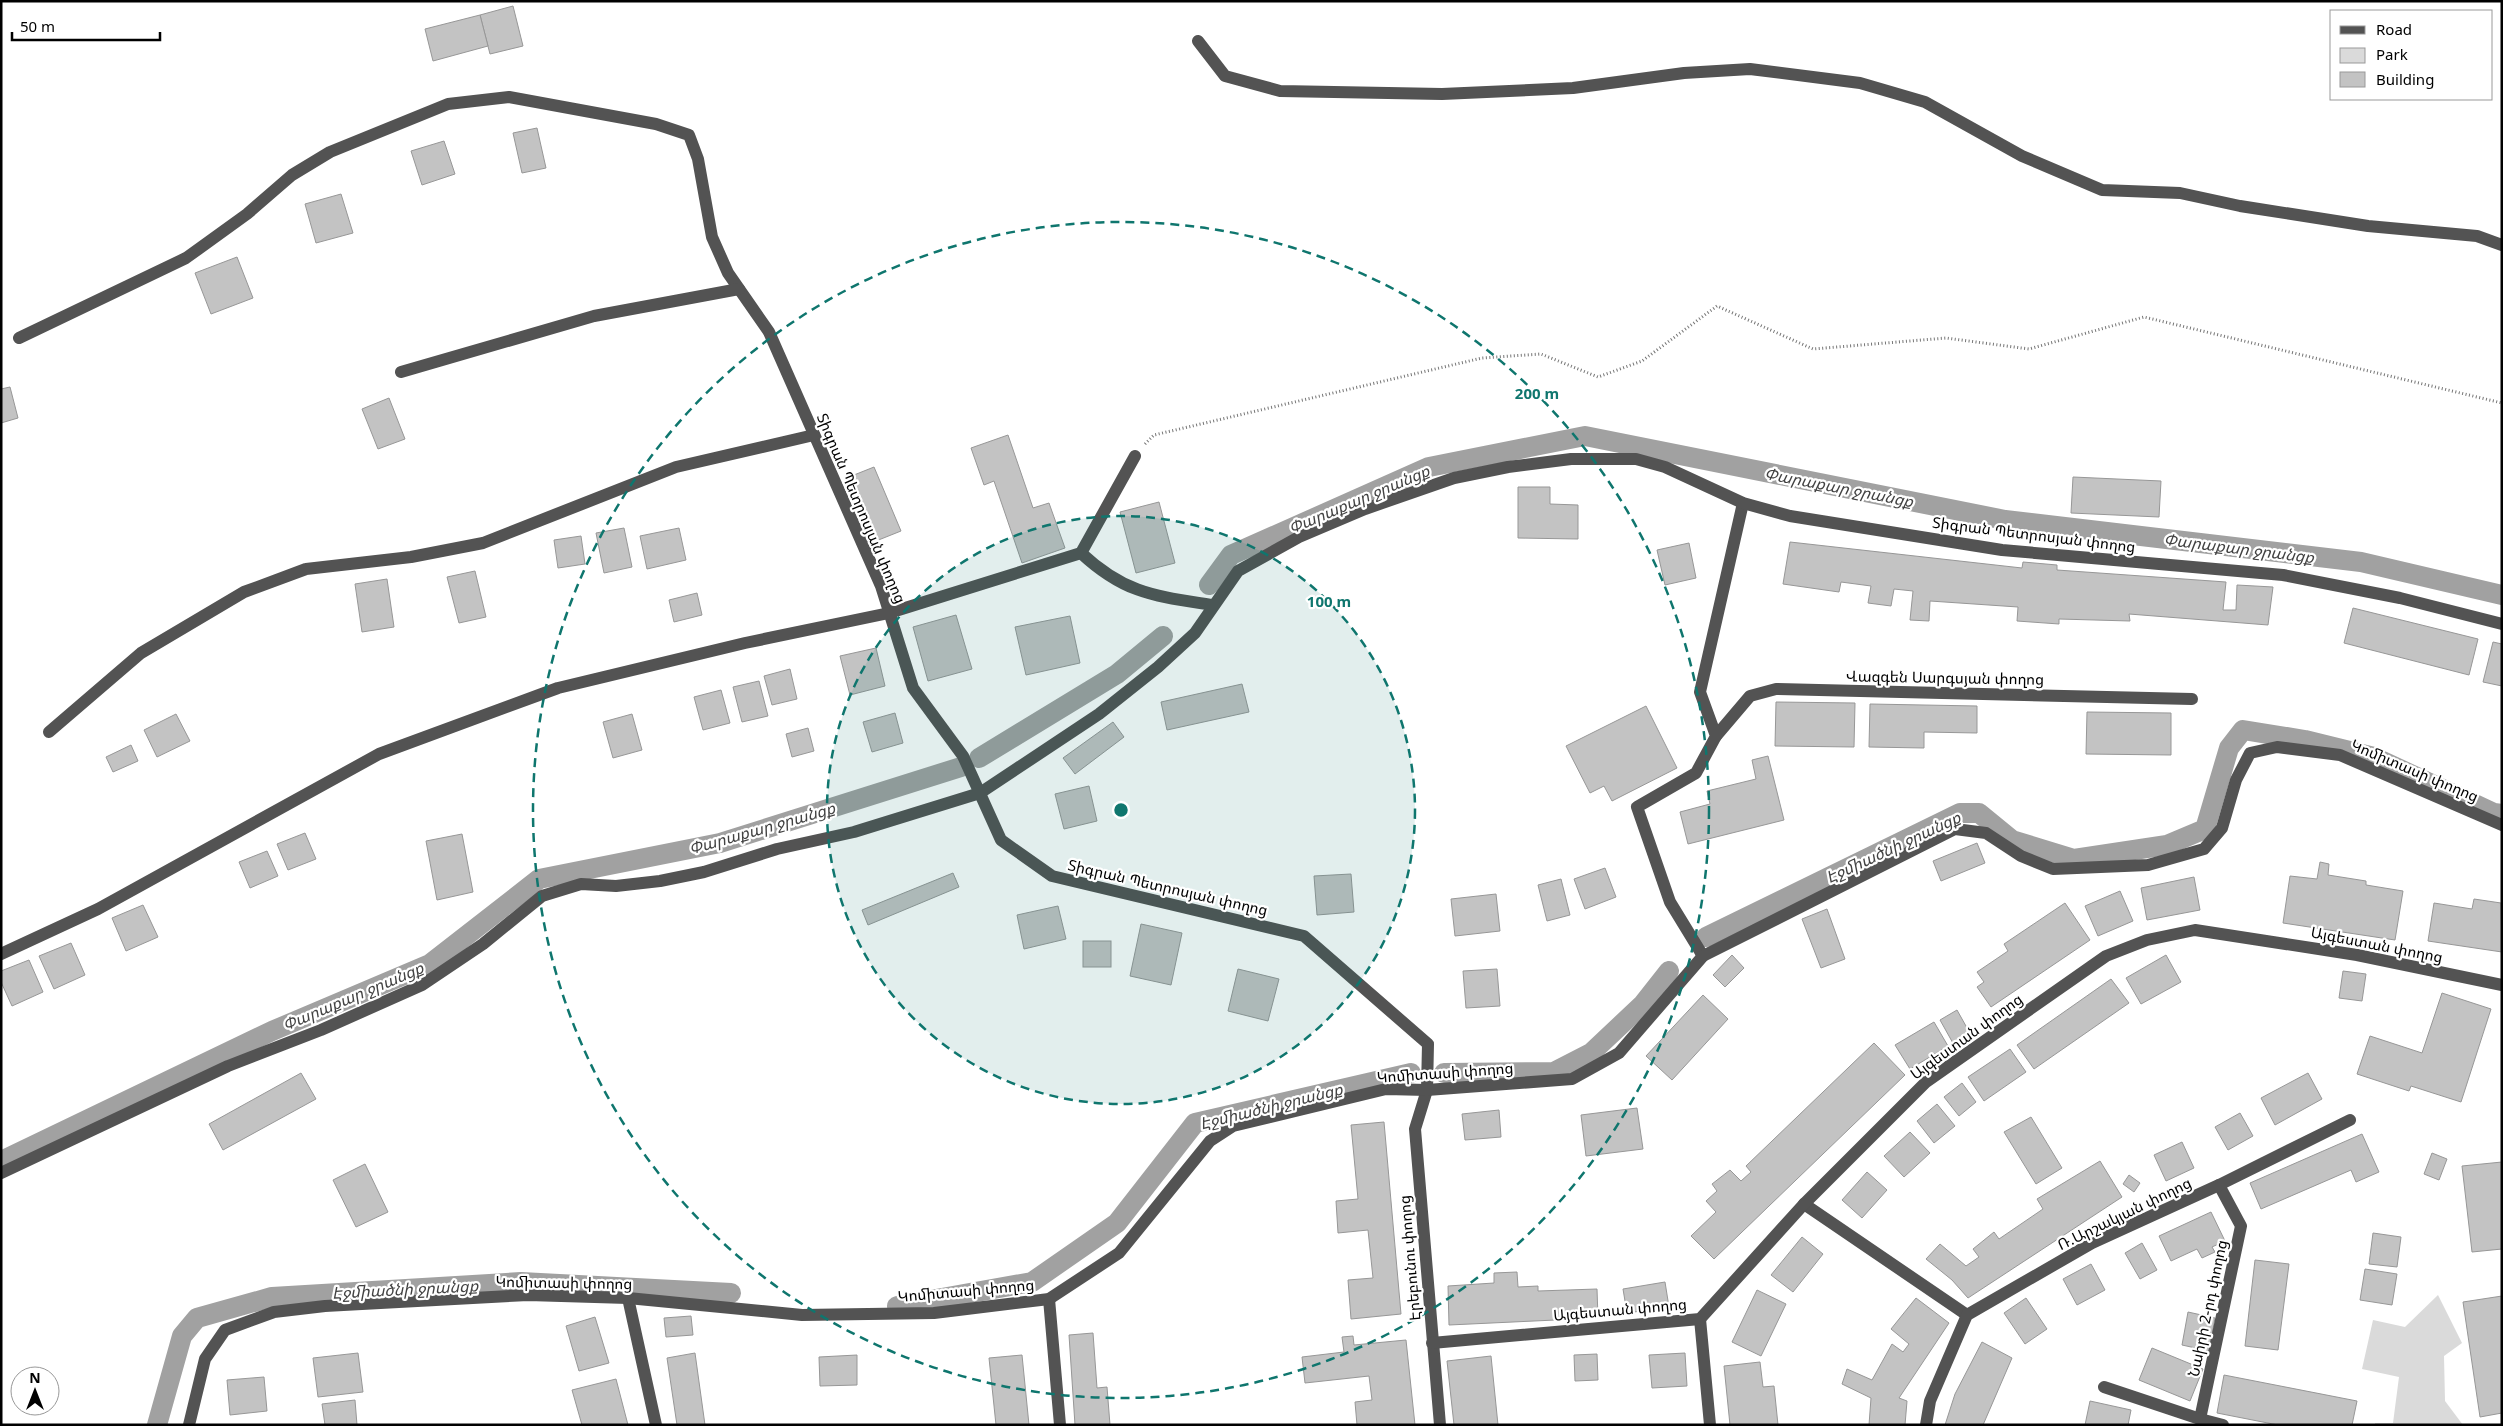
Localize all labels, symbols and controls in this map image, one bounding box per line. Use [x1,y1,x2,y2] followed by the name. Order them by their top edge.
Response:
[12,10,160,42] scale bar
[2330,10,2493,100] legend
[20,16,55,36] text: 50 m
[2376,19,2412,39] text: Road
[2376,44,2408,64] text: Park
[2376,69,2434,89] text: Building
[1515,383,1559,403] text: 200 m
[813,410,911,606] street label: Տիգրան Պետրոսյան փողոց
[1285,459,1434,539] water label: Փարաքար ջրանցք
[1763,462,1917,512] water label: Փարաքար ջրանցք
[1931,512,2137,556] street label: Տիգրան Պետրոսյան փողոց
[2163,528,2317,568] water label: Փարաքար ջրանցք
[1307,591,1351,611] text: 100 m
[1846,665,2044,689] street label: Վազգեն Սարգսյան փողոց
[2348,734,2482,806] street label: Կոմիտասի փողոց
[686,796,839,859] water label: Փարաքար ջրանցք
[1112,801,1130,819] centre of rings
[1822,805,1965,888] water label: Էջմիածնի ջրանցք
[1066,854,1270,920] street label: Տիգրան Պետրոսյան փողոց
[2309,921,2445,967] street label: Այգեստան փողոց
[279,956,428,1036] water label: Փարաքար ջրանցք
[1906,989,2026,1083] street label: Այգեստան փողոց
[1376,1057,1514,1087] street label: Կոմիտասի փողոց
[1197,1077,1346,1134] water label: Էջմիածնի ջրանցք
[2054,1172,2194,1254] street label: Ռ.Արշակյան փողոց
[1394,1194,1424,1322] street label: Էրեբունու փողոց
[2183,1238,2231,1378] street label: Նաիրի 2-րդ փողոց
[495,1271,633,1293] street label: Կոմիտասի փողոց
[331,1274,480,1304] water label: Էջմիածնի ջրանցք
[897,1274,1035,1306] street label: Կոմիտասի փողոց
[1552,1293,1688,1325] street label: Այգեստան փողոց
[10,1366,60,1416] north arrow
[29,1368,41,1387] text: N

